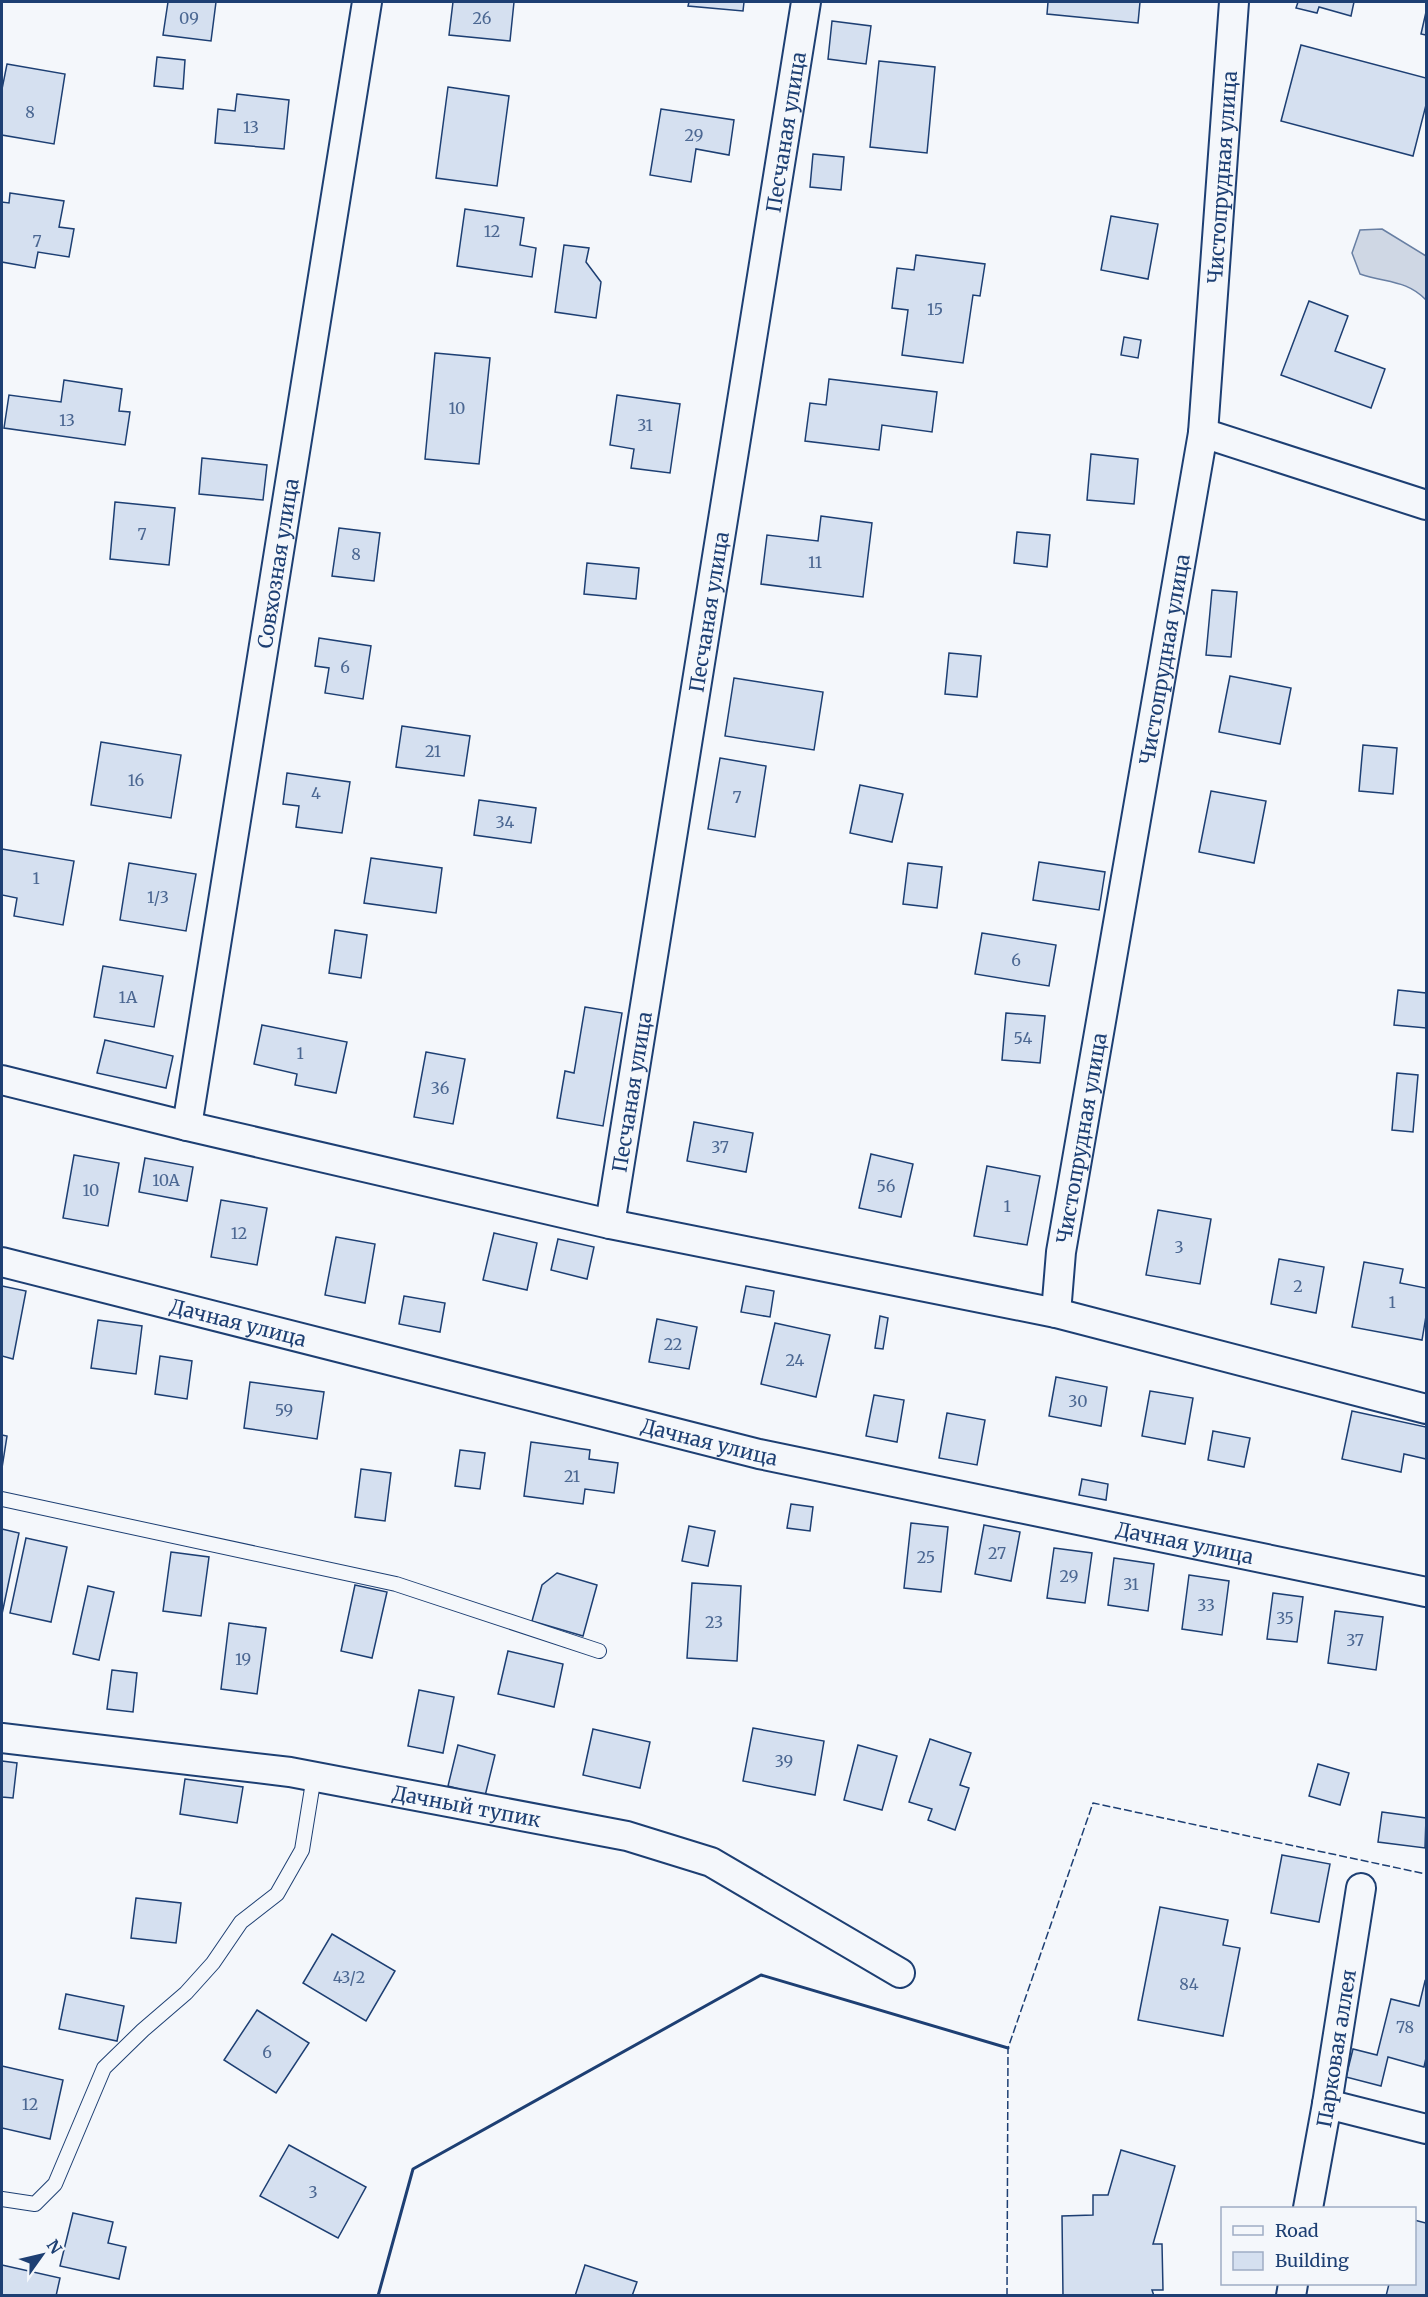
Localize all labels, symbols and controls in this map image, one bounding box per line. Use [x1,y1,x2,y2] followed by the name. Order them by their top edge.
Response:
[179,8,199,28] house number: 09
[473,8,492,28] house number: 26
[760,50,810,214] street label: Песчаная улица
[1201,70,1242,284] street label: Чистопрудная улица
[25,102,35,122] house number: 8
[243,117,259,137] house number: 13
[685,125,703,145] house number: 29
[484,221,500,241] house number: 12
[32,231,42,251] house number: 7
[927,299,943,319] house number: 15
[449,398,465,418] house number: 10
[59,410,75,430] house number: 13
[637,415,653,435] house number: 31
[251,476,303,650] street label: Совхозная улица
[137,524,147,544] house number: 7
[683,529,733,694] street label: Песчаная улица
[351,544,361,564] house number: 8
[808,552,822,572] house number: 11
[1133,552,1194,766] street label: Чистопрудная улица
[340,657,350,677] house number: 6
[425,741,441,761] house number: 21
[128,770,144,790] house number: 16
[311,783,321,803] house number: 4
[732,787,742,807] house number: 7
[496,812,515,832] house number: 34
[32,868,40,888] house number: 1
[147,887,169,907] house number: 1/3
[1011,950,1021,970] house number: 6
[119,987,138,1007] house number: 1А
[606,1009,656,1174] street label: Песчаная улица
[1014,1028,1033,1048] house number: 54
[1050,1030,1111,1245] street label: Чистопрудная улица
[296,1043,304,1063] house number: 1
[431,1078,450,1098] house number: 36
[711,1137,729,1157] house number: 37
[152,1170,181,1190] house number: 10А
[877,1176,896,1196] house number: 56
[83,1180,99,1200] house number: 10
[1003,1196,1011,1216] house number: 1
[231,1223,247,1243] house number: 12
[1174,1237,1184,1257] house number: 3
[1293,1276,1303,1296] house number: 2
[1388,1292,1396,1312] house number: 1
[168,1293,310,1351] street label: Дачная улица
[664,1334,682,1354] house number: 22
[786,1350,805,1370] house number: 24
[1068,1391,1088,1411] house number: 30
[275,1400,293,1420] house number: 59
[639,1412,780,1470] street label: Дачная улица
[564,1466,580,1486] house number: 21
[1114,1516,1256,1569] street label: Дачная улица
[988,1543,1006,1563] house number: 27
[917,1547,935,1567] house number: 25
[1060,1566,1078,1586] house number: 29
[1123,1574,1139,1594] house number: 31
[1197,1595,1215,1615] house number: 33
[1276,1608,1294,1628] house number: 35
[705,1612,723,1632] house number: 23
[1346,1630,1364,1650] house number: 37
[235,1649,251,1669] house number: 19
[775,1751,793,1771] house number: 39
[391,1779,543,1832] street label: Дачный тупик
[333,1967,365,1987] house number: 43/2
[1310,1968,1361,2129] street label: Парковая аллея
[1179,1974,1199,1994] house number: 84
[1396,2017,1414,2037] house number: 78
[262,2042,272,2062] house number: 6
[22,2094,38,2114] house number: 12
[308,2182,318,2202] house number: 3
[1221,2207,1416,2285] legend
[1275,2219,1319,2242] text: Road
[12,2225,72,2285] north arrow
[43,2236,66,2258] text: N
[1275,2249,1349,2272] text: Building

